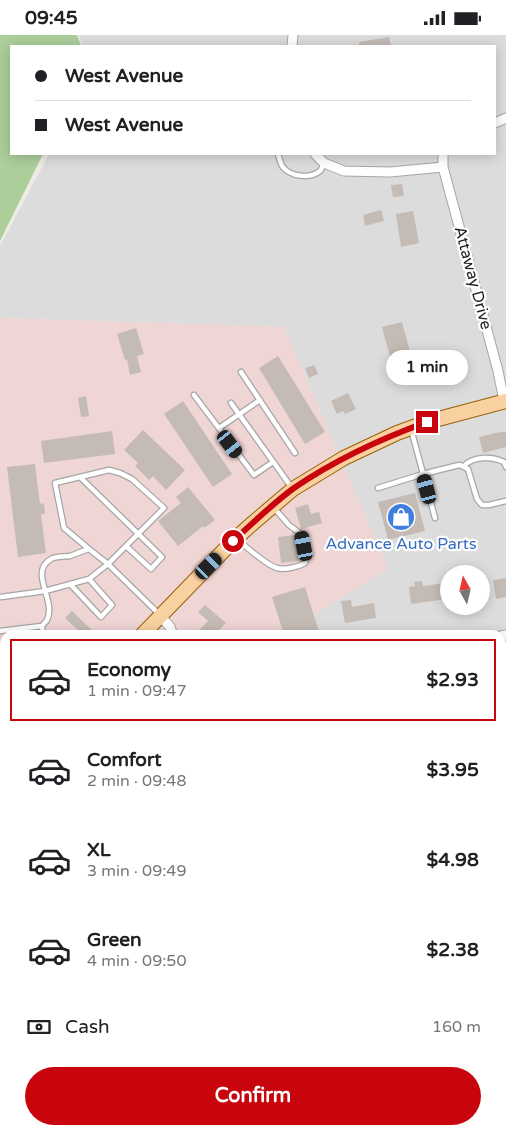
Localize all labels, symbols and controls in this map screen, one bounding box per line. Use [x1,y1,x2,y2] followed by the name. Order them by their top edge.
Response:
[25,7,78,29] text: 09:45
[65,65,183,87] text: West Avenue
[65,114,183,136] text: West Avenue
[450,224,496,332] street label: Attaway Drive
[386,349,468,385] callout: 1 min
[406,357,448,377] text: 1 min
[416,411,438,433] route end
[214,428,245,460] car
[415,473,438,505] car
[386,502,416,532] shop icon: Advance Auto Parts
[222,530,244,552] route start
[293,530,314,562] car
[325,534,477,554] place label: Advance Auto Parts
[193,550,224,582] car
[440,565,490,615] north arrow
[440,565,490,615] map controls
[27,658,72,703] icon: car
[87,659,171,681] text: Economy
[427,669,479,691] text: $2.93
[87,681,186,701] text: 1 min · 09:47
[27,748,72,793] icon: car
[87,749,161,771] text: Comfort
[427,759,479,781] text: $3.95
[87,771,186,791] text: 2 min · 09:48
[27,838,72,883] icon: car
[87,839,111,861] text: XL
[427,849,479,871] text: $4.98
[87,861,186,881] text: 3 min · 09:49
[27,928,72,973] icon: car
[87,929,141,951] text: Green
[427,939,479,961] text: $2.38
[87,951,186,971] text: 4 min · 09:50
[25,1013,53,1041] icon: cash
[65,1016,110,1038] text: Cash
[432,1017,481,1037] text: 160 m
[25,1067,481,1125] button: Confirm

